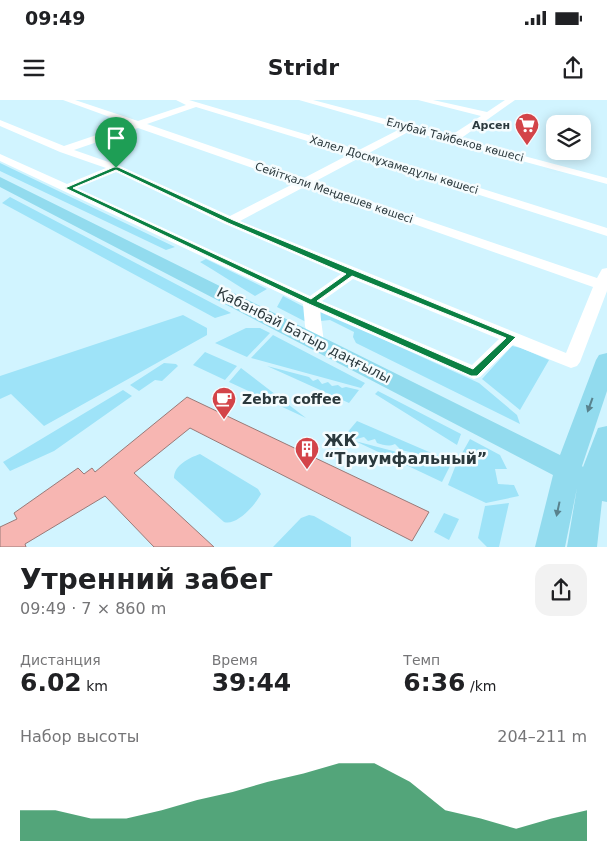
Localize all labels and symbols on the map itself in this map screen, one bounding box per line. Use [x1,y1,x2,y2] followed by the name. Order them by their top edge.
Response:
[514,112,540,146] supermarket icon: Арсен
[385,115,525,165] street label: Елубай Тайбеков көшесі
[95,117,137,168] pin
[472,119,510,132] place label: Арсен
[308,133,480,197] street label: Халел Досмұхамедұлы көшесі
[253,160,415,226] street label: Сейітқали Меңдешев көшесі
[214,284,394,386] street label: Қабанбай Батыр даңғылы
[211,386,237,420] cafe icon: Zebra coffee
[242,391,341,407] place label: Zebra coffee
[586,398,593,413] one-way arrow
[324,431,487,468] place label: ЖК “Триумфальный”
[294,436,320,470] building icon: ЖК “Триумфальный”
[554,501,562,517] one-way arrow

